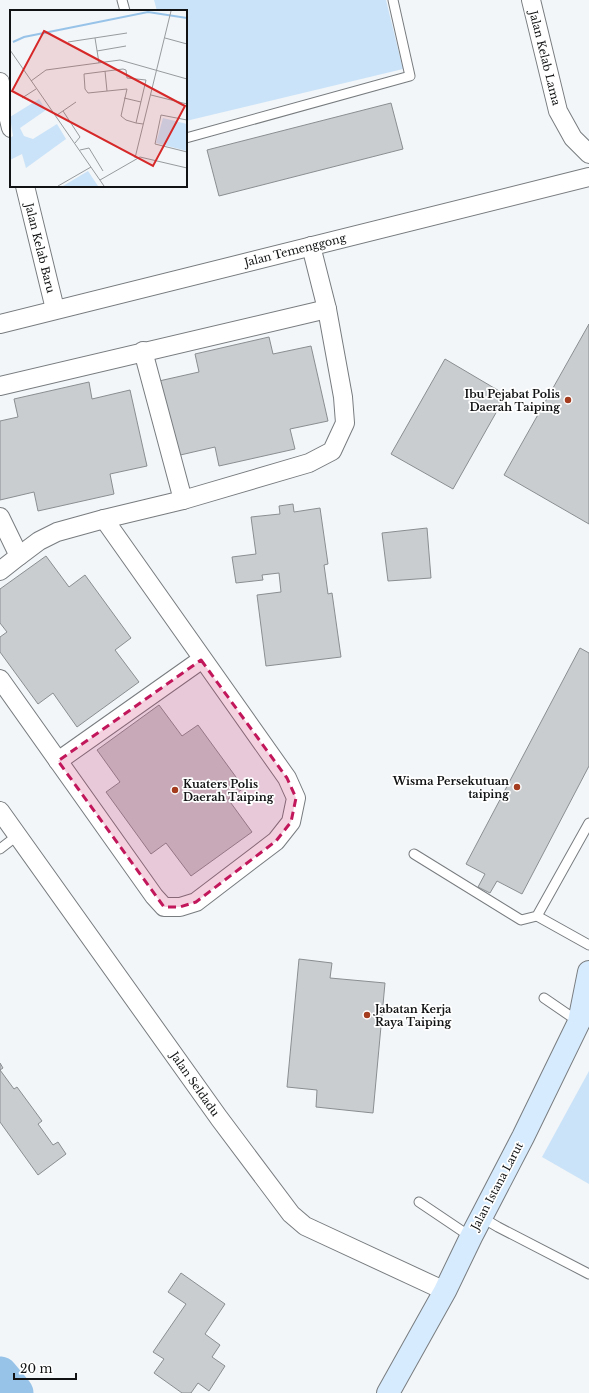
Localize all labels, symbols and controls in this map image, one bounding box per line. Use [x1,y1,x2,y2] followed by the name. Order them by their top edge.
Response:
[526,7,564,108] street label: Jalan Kelab Lama
[10,10,187,187] inset map
[22,200,58,295] street label: Jalan Kelab Baru
[241,230,348,270] street label: Jalan Temenggong
[464,387,560,414] place label: Ibu Pejabat Polis Daerah Taiping
[563,395,573,405] marker: Ibu Pejabat Polis Daerah Taiping
[392,774,509,801] place label: Wisma Persekutuan taiping
[183,777,274,804] place label: Kuaters Polis Daerah Taiping
[512,782,522,792] marker: Wisma Persekutuan taiping
[170,785,180,795] marker: Kuaters Polis Daerah Taiping
[373,1002,452,1029] place label: Jabatan Kerja Raya Taiping
[362,1010,372,1020] marker: Jabatan Kerja Raya Taiping
[166,1047,223,1120] street label: Jalan Seldadu
[467,1139,527,1234] street label: Jalan Istana Larut
[14,1355,76,1381] scale bar
[20,1361,52,1376] text: 20 m

